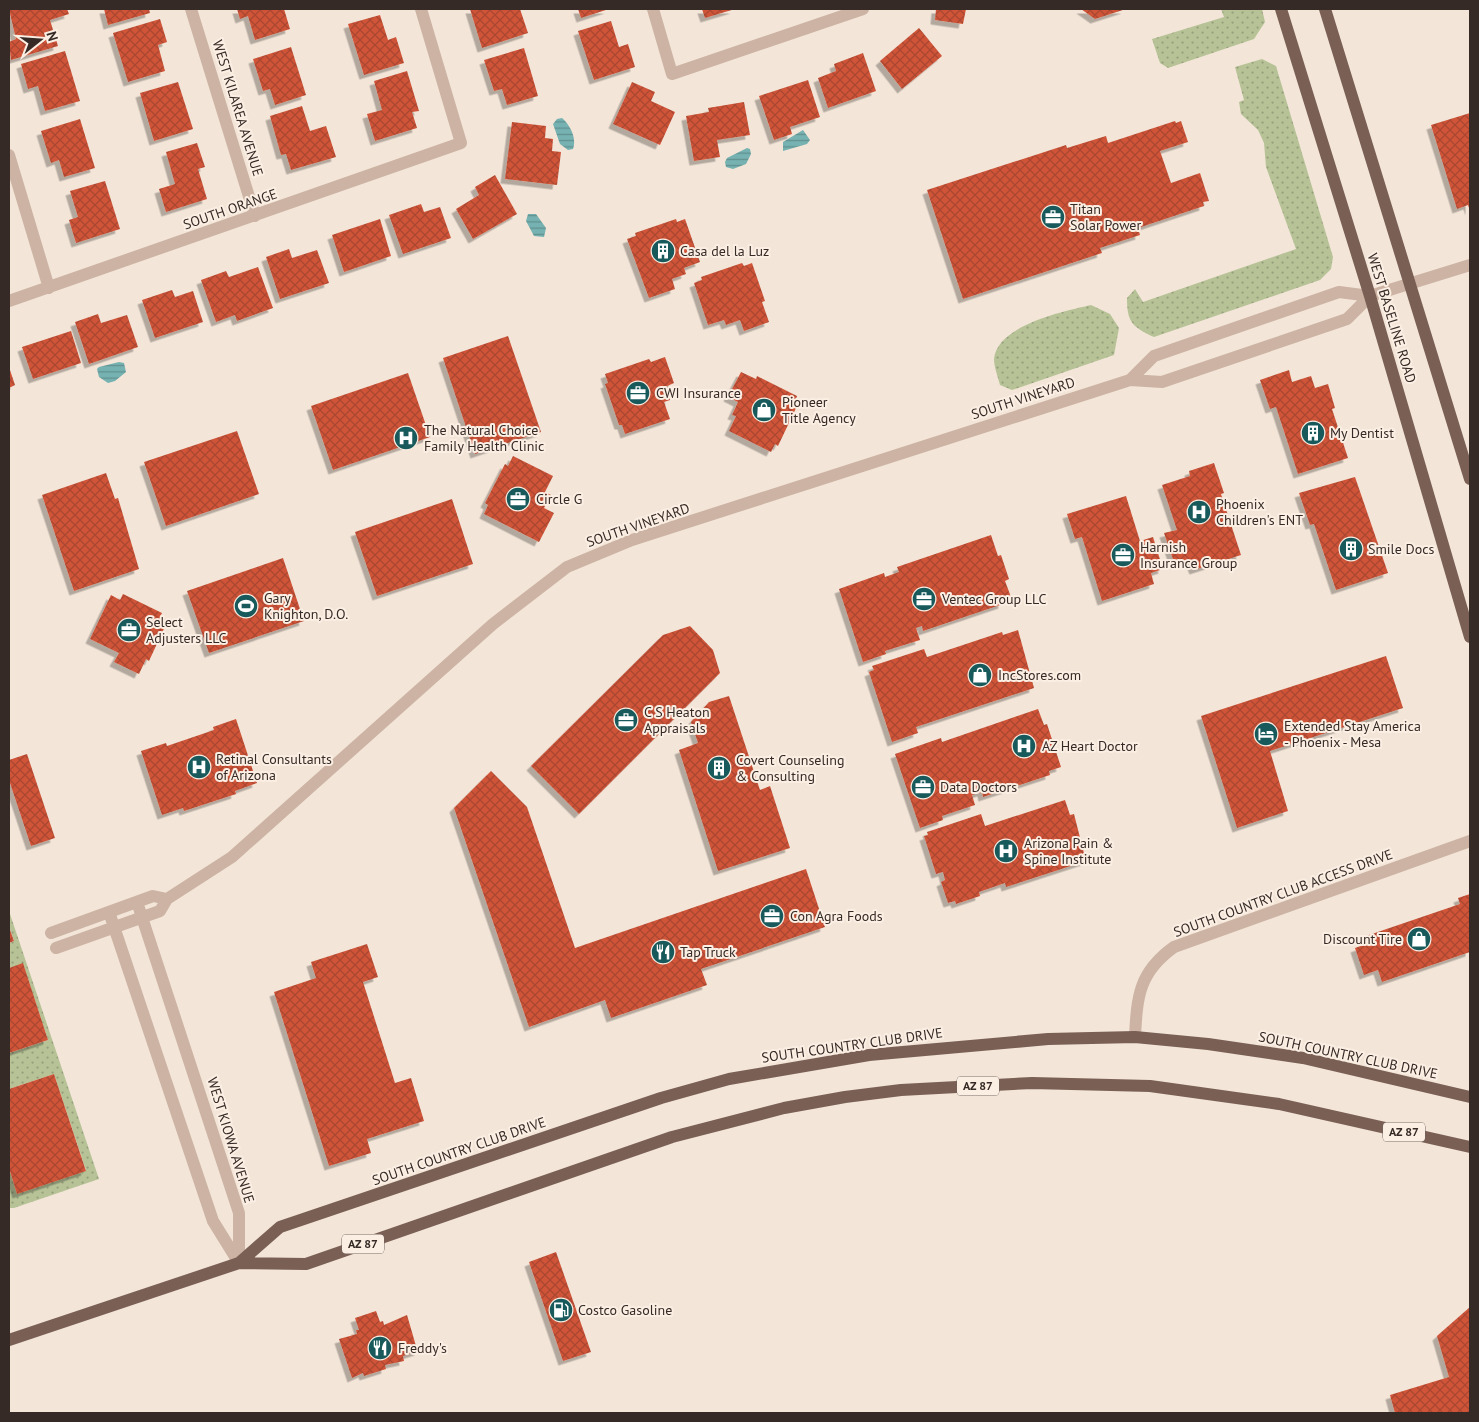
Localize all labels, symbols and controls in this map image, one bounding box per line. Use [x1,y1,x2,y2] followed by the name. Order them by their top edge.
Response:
[15,15,65,65] north arrow
[42,29,62,43] text: N
[209,38,267,178] street label: WEST KILAREA AVENUE
[181,184,279,234] street label: SOUTH ORANGE
[1070,200,1141,234] place label: Titan Solar Power
[1040,204,1066,230] office icon: Titan Solar Power
[650,238,676,264] building icon: Casa del la Luz
[680,242,769,260] place label: Casa del la Luz
[1364,251,1420,385] street label: WEST BASELINE ROAD
[969,373,1077,423] street label: SOUTH VINEYARD
[625,380,651,406] office icon: CWI Insurance
[656,384,741,402] place label: CWI Insurance
[782,393,856,427] place label: Pioneer Title Agency
[751,397,777,423] shop icon: Pioneer Title Agency
[1300,420,1326,446] building icon: My Dentist
[424,421,544,455] place label: The Natural Choice Family Health Clinic
[1330,424,1394,442] place label: My Dentist
[393,425,419,451] hospital icon: The Natural Choice Family Health Clinic
[505,486,531,512] office icon: Circle G
[536,490,582,508] place label: Circle G
[1216,495,1303,529] place label: Phoenix Children's ENT
[584,499,692,551] street label: SOUTH VINEYARD
[1186,499,1212,525] hospital icon: Phoenix Children's ENT
[1338,536,1364,562] building icon: Smile Docs
[1140,538,1237,572] place label: Harnish Insurance Group
[1368,540,1434,558] place label: Smile Docs
[1110,542,1136,568] office icon: Harnish Insurance Group
[911,586,937,612] office icon: Ventec Group LLC
[264,589,348,623] place label: Gary Knighton, D.O.
[941,590,1046,608] place label: Ventec Group LLC
[233,593,259,619] sports icon: Gary Knighton, D.O.
[146,613,227,647] place label: Select Adjusters LLC
[116,617,142,643] office icon: Select Adjusters LLC
[967,662,993,688] shop icon: IncStores.com
[998,666,1081,684] place label: IncStores.com
[644,703,710,737] place label: C S Heaton Appraisals
[613,707,639,733] office icon: C S Heaton Appraisals
[1284,717,1421,751] place label: Extended Stay America - Phoenix - Mesa
[1253,721,1279,747] hotel icon: Extended Stay America - Phoenix - Mesa
[1011,733,1037,759] hospital icon: AZ Heart Doctor
[1042,737,1138,755] place label: AZ Heart Doctor
[216,750,332,784] place label: Retinal Consultants of Arizona
[736,751,844,785] place label: Covert Counseling & Consulting
[186,754,212,780] hospital icon: Retinal Consultants of Arizona
[706,755,732,781] building icon: Covert Counseling & Consulting
[910,774,936,800] office icon: Data Doctors
[940,778,1017,796] place label: Data Doctors
[1024,834,1113,868] place label: Arizona Pain & Spine Institute
[993,838,1019,864] hospital icon: Arizona Pain & Spine Institute
[1171,845,1395,941] street label: SOUTH COUNTRY CLUB ACCESS DRIVE
[759,903,785,929] office icon: Con Agra Foods
[790,907,883,925] place label: Con Agra Foods
[1406,926,1432,952] shop icon: Discount Tire
[1323,930,1402,948] place label: Discount Tire
[650,939,676,965] restaurant icon: Tap Truck
[680,943,736,961] place label: Tap Truck
[760,1023,944,1067] street label: SOUTH COUNTRY CLUB DRIVE
[1257,1027,1439,1083] street label: SOUTH COUNTRY CLUB DRIVE
[203,1075,259,1205] street label: WEST KIOWA AVENUE
[957,1076,999,1096] road number: AZ 87
[370,1113,548,1189] street label: SOUTH COUNTRY CLUB DRIVE
[1383,1122,1425,1142] road number: AZ 87
[342,1234,384,1254] road number: AZ 87
[548,1297,574,1323] fuel station icon: Costco Gasoline
[578,1301,672,1319] place label: Costco Gasoline
[367,1335,393,1361] restaurant icon: Freddy's
[398,1339,447,1357] place label: Freddy's

